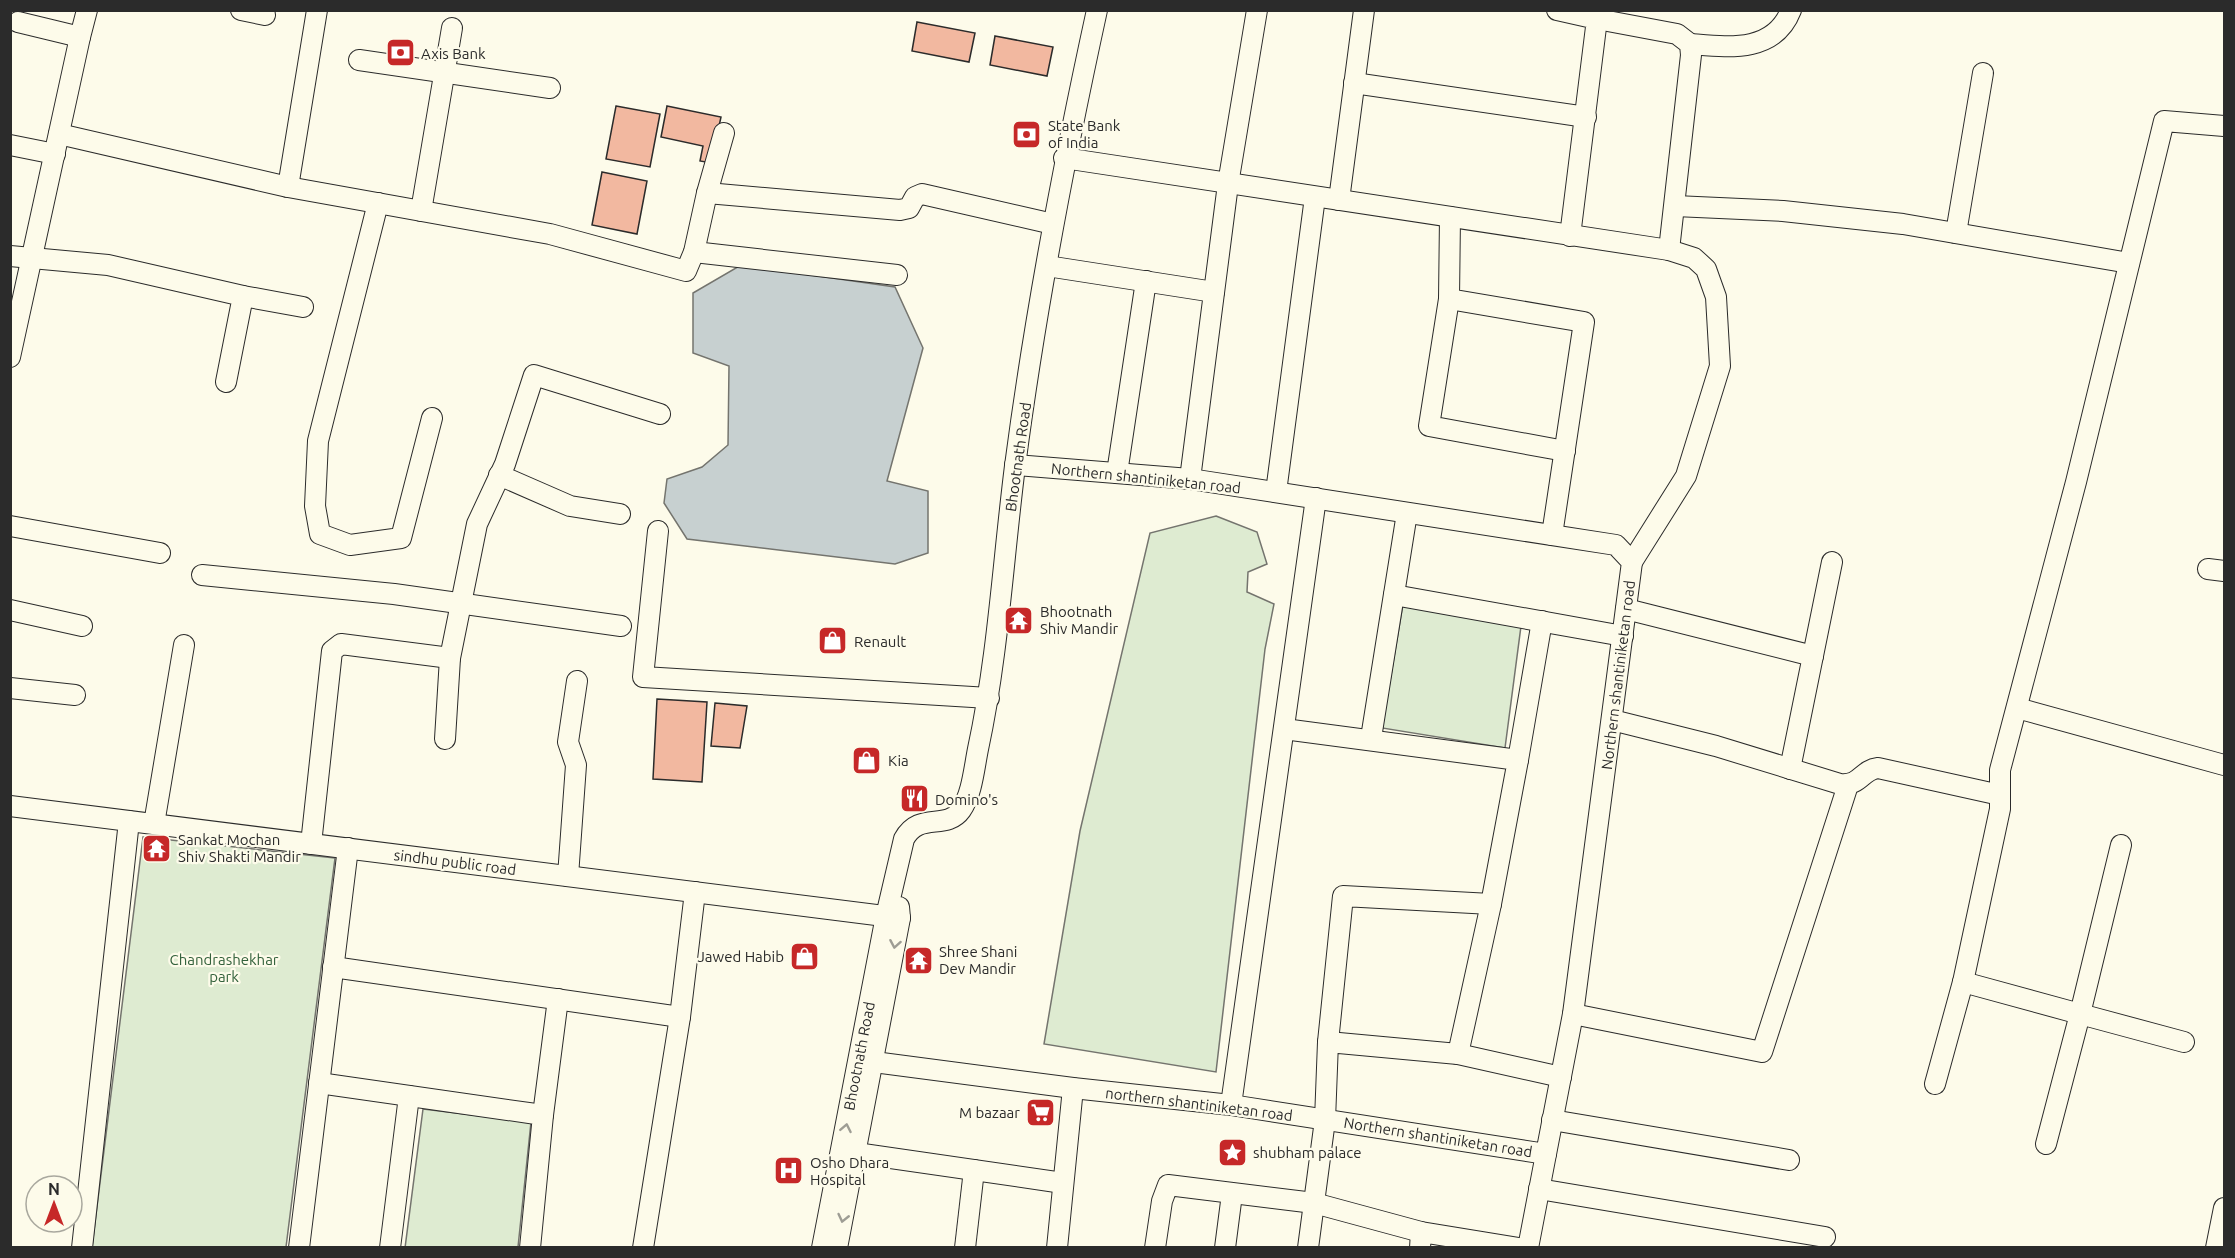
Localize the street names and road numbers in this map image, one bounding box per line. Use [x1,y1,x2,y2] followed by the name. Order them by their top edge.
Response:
[1002,401,1034,513] street label: Bhootnath Road
[1050,460,1242,496] street label: Northern shantiniketan road
[1598,579,1638,771] street label: Northern shantiniketan road
[393,846,517,878] street label: sindhu public road
[840,1000,878,1112] street label: Bhootnath Road
[1104,1084,1294,1124] street label: northern shantiniketan road
[1342,1114,1534,1160] street label: Northern shantiniketan road

